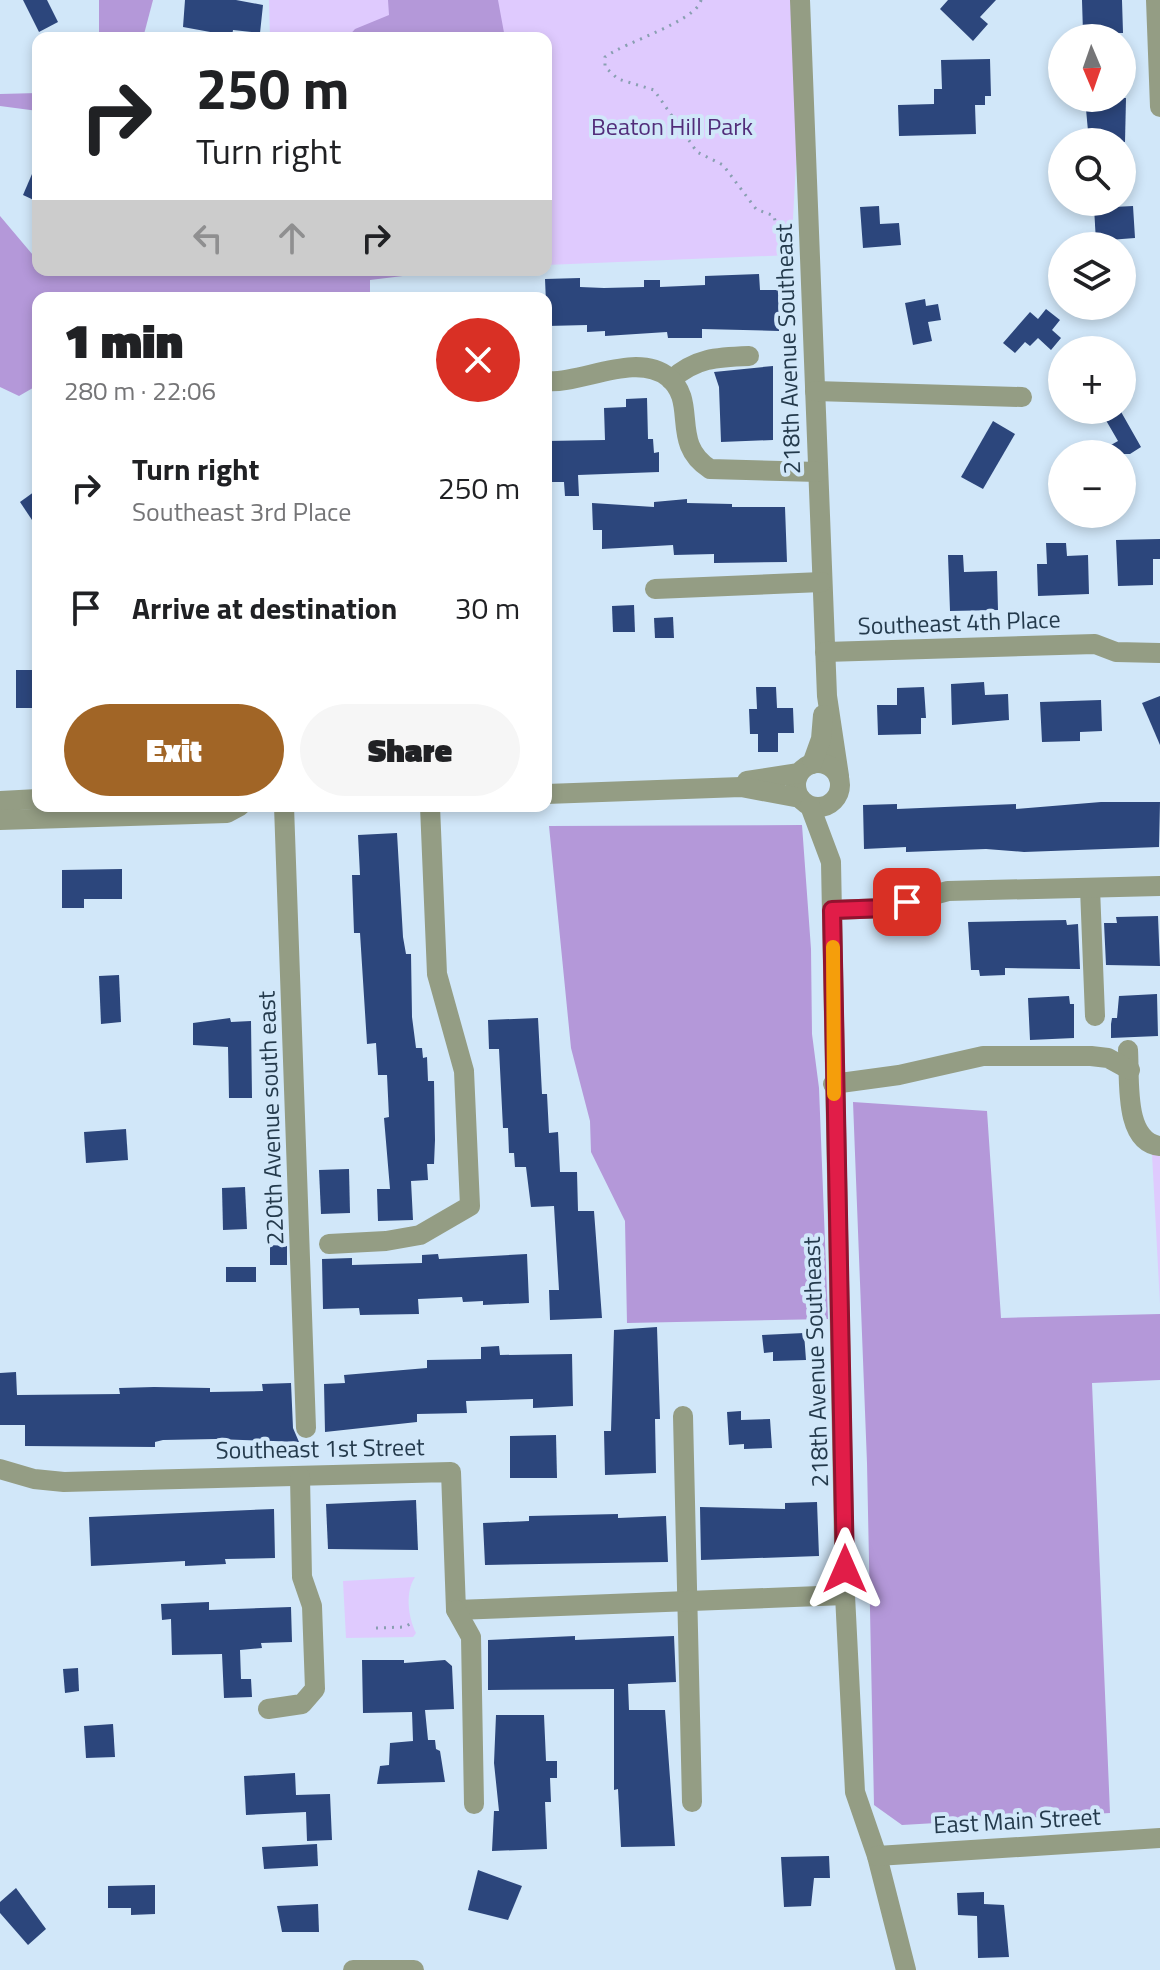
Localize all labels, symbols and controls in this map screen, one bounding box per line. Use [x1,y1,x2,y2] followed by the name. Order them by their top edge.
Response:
[1048,24,1136,112] north arrow
[1048,24,1136,528] map controls
[196,46,349,131] text: 250 m
[64,64,168,168] icon: right
[591,108,753,144] park label: Beaton Hill Park
[196,123,341,178] text: Turn right
[1048,128,1136,216] button: search
[186,216,230,260] icon: left
[270,216,314,260] icon: ahead
[354,216,398,260] icon: right
[765,223,809,475] street label: 218th Avenue Southeast
[1048,232,1136,320] button: layers
[64,304,183,377] text: 1 min
[436,318,520,402] button: close
[1048,336,1136,424] button: +
[64,371,216,410] text: 280 m · 22:06
[1048,440,1136,528] button: −
[132,446,260,492] text: Turn right
[438,465,520,511] text: 250 m
[64,466,108,510] icon: right
[132,492,351,531] text: Southeast 3rd Place
[132,585,397,631] text: Arrive at destination
[455,585,520,631] text: 30 m
[64,586,108,630] icon: arrive
[857,600,1061,644] street label: Southeast 4th Place
[64,704,284,796] button: Exit
[300,704,520,796] button: Share
[873,868,941,936] pin
[885,880,929,924] icon: arrive
[248,990,292,1246] street label: 220th Avenue south east
[793,1236,837,1488] street label: 218th Avenue Southeast
[215,1428,425,1468] street label: Southeast 1st Street
[803,1527,887,1611] position arrow
[932,1798,1102,1842] street label: East Main Street

